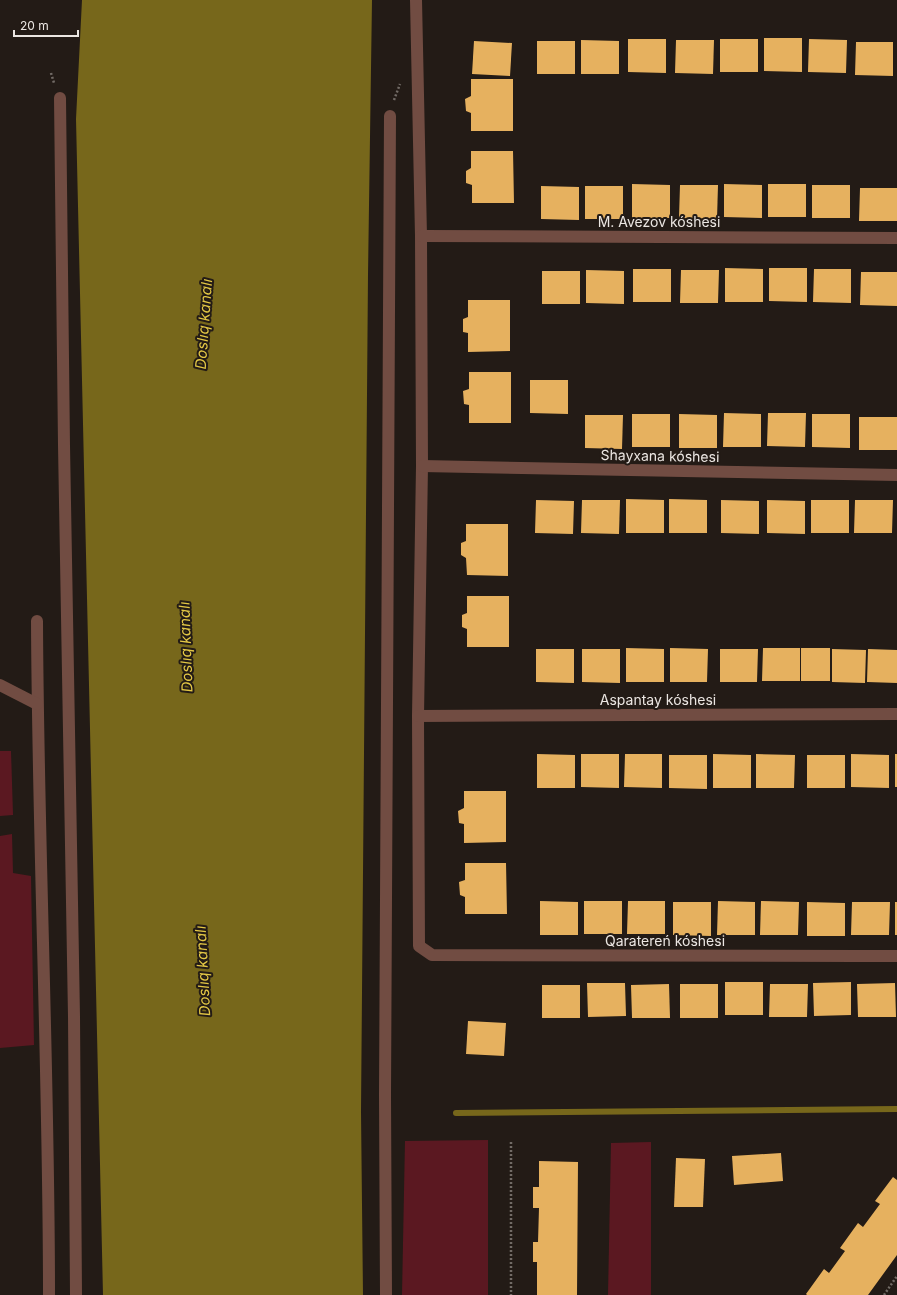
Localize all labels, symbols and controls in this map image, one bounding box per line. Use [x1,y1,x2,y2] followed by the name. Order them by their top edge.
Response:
[14,12,78,38] scale bar
[20,18,49,33] text: 20 m
[598,213,720,230] street label: M. Avezov kóshesi
[191,278,216,370] water label: Doslıq kanalı
[601,446,720,465] street label: Shayxana kóshesi
[174,601,197,693] water label: Doslıq kanalı
[600,691,716,708] street label: Aspantay kóshesi
[191,925,214,1017] water label: Doslıq kanalı
[605,932,725,949] street label: Qaratereń kóshesi

